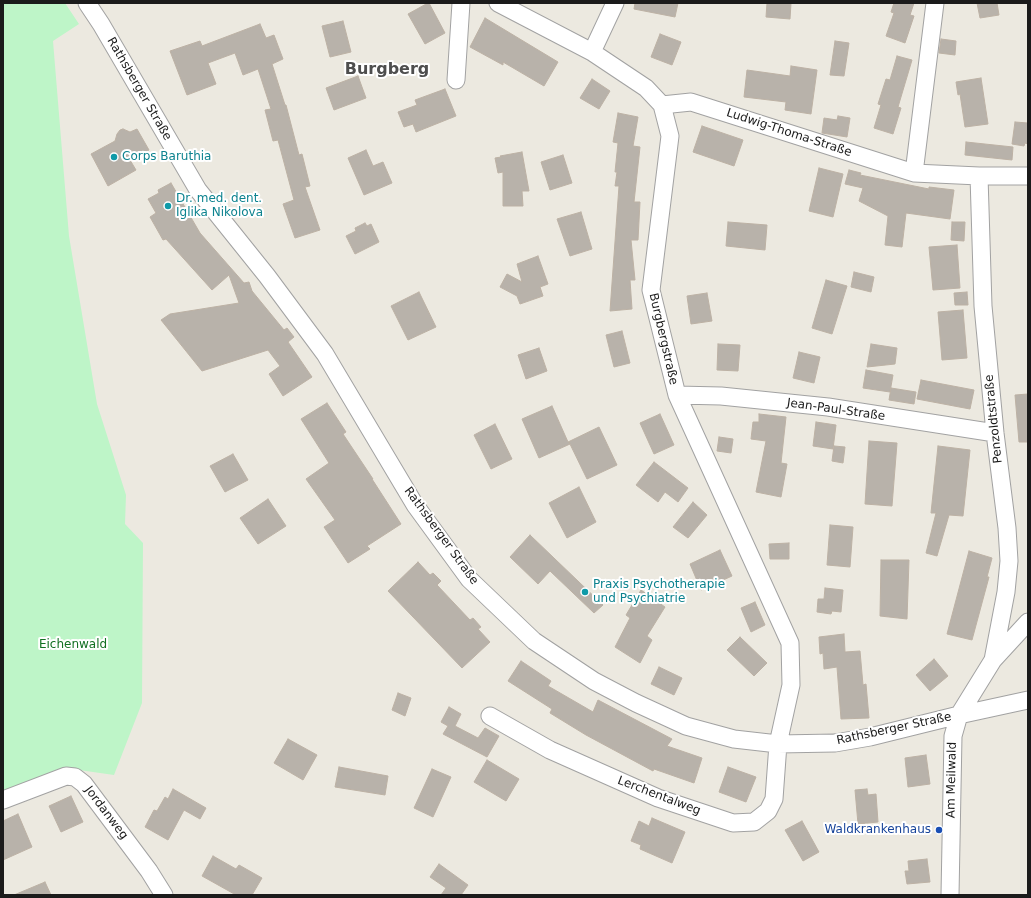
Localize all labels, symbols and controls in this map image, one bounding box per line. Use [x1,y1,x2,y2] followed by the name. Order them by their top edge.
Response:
[104,35,174,143] street label: Rathsberger Straße
[345,60,429,80] district label: Burgberg
[725,106,853,160] street label: Ludwig-Thoma-Straße
[122,150,211,164] place label: Corps Baruthia
[109,152,119,162] marker: Corps Baruthia
[176,192,263,220] place label: Dr. med. dent. Iglika Nikolova
[163,201,173,211] marker: Dr. med. dent. Iglika Nikolova
[645,292,681,386] street label: Burgbergstraße
[982,374,1006,464] street label: Penzoldtstraße
[786,396,886,424] street label: Jean-Paul-Straße
[401,484,481,588] street label: Rathsberger Straße
[593,578,725,606] place label: Praxis Psychotherapie und Psychiatrie
[580,587,590,597] marker: Praxis Psychotherapie und Psychiatrie
[39,638,107,652] park label: Eichenwald
[835,710,953,748] street label: Rathsberger Straße
[944,742,960,818] street label: Am Meilwald
[615,774,703,818] street label: Lerchentalweg
[81,784,131,842] street label: Jordanweg
[824,823,931,837] place label: Waldkrankenhaus
[934,825,944,835] marker: Waldkrankenhaus

